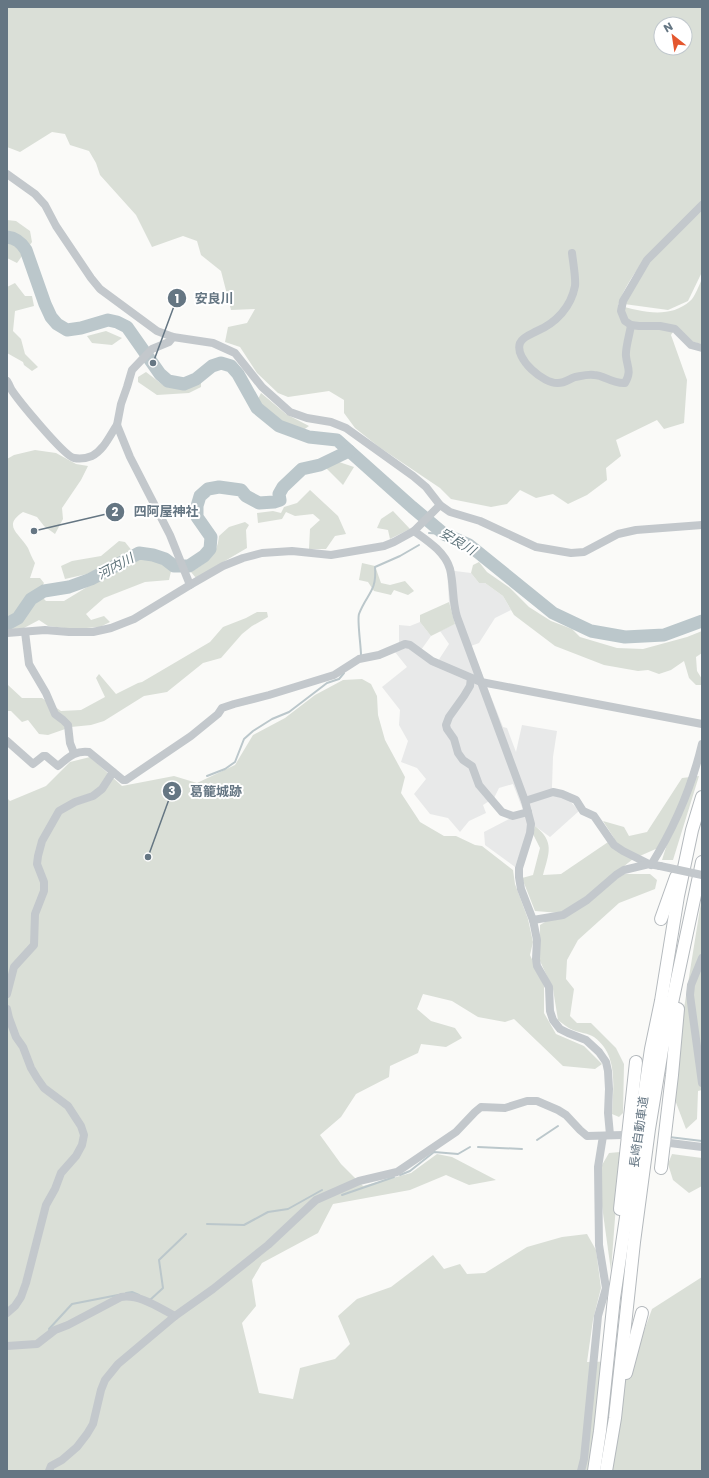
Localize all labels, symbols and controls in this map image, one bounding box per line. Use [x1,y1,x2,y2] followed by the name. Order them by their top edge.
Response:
[653,16,693,56] north arrow
[660,18,676,36] text: N
[167,286,242,311] callout: 安良川
[194,289,234,308] text: 安良川
[175,290,179,307] text: 1
[105,499,206,524] callout: 四阿屋神社
[133,502,199,521] text: 四阿屋神社
[112,503,119,520] text: 2
[436,523,481,561] water label: 安良川
[94,548,139,584] water label: 河内川
[162,779,250,804] callout: 葛籠城跡
[168,782,176,799] text: 3
[190,782,242,801] text: 葛籠城跡
[625,1095,652,1169] street label: 長崎自動車道

